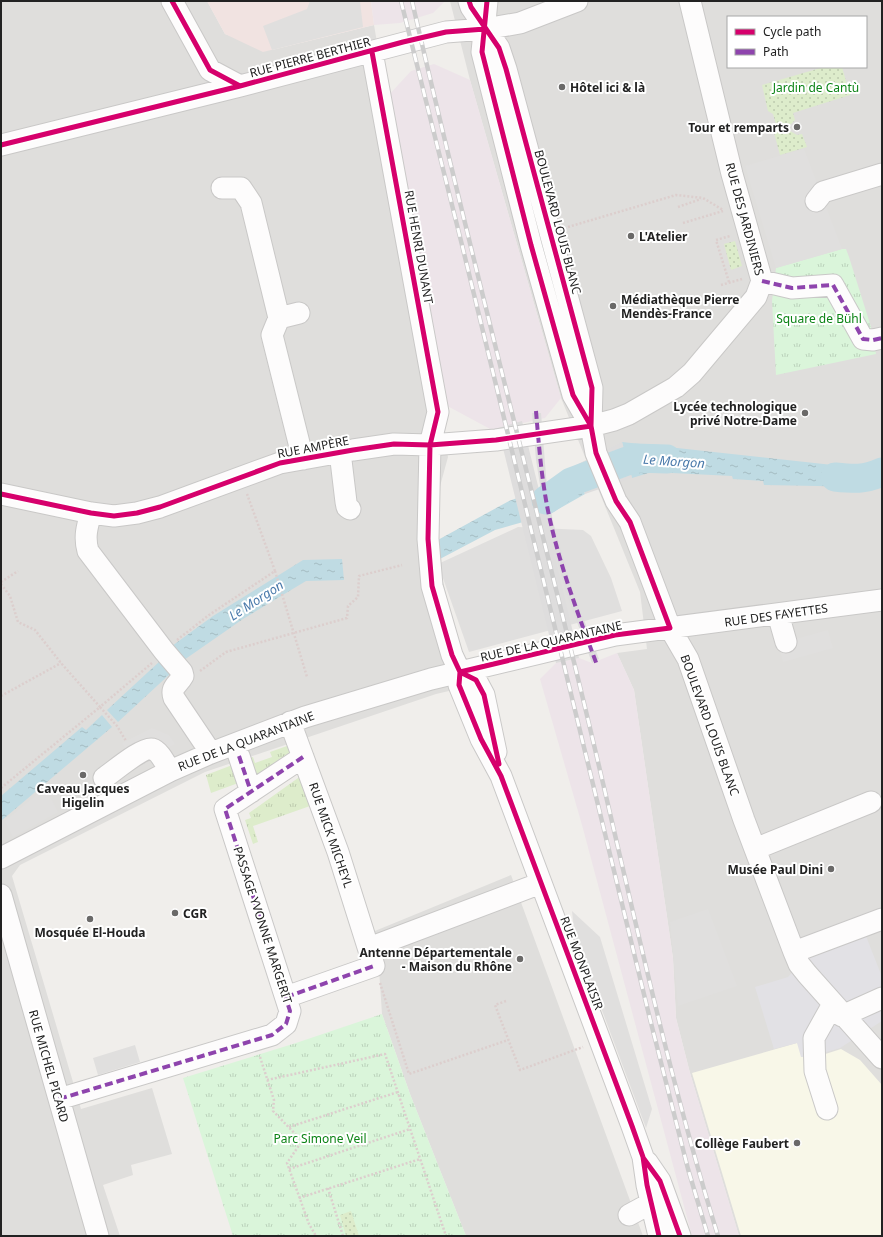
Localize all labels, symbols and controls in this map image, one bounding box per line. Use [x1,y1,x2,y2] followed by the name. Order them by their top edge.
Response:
[727,16,867,68] legend
[763,23,821,40] text: Cycle path
[248,33,373,81] street label: RUE PIERRE BERTHIER
[763,43,789,60] text: Path
[570,79,645,96] place label: Hôtel ici & là
[772,79,859,96] park label: Jardin de Cantù
[557,82,567,92] marker: Hôtel ici & là
[688,119,789,136] place label: Tour et remparts
[792,122,802,132] marker: Tour et remparts
[530,148,586,297] street label: BOULEVARD LOUIS BLANC
[722,161,768,278] street label: RUE DES JARDINIERS
[401,189,437,306] street label: RUE HENRI DUNANT
[639,228,688,245] place label: L'Atelier
[626,231,636,241] marker: L'Atelier
[621,291,740,322] place label: Médiathèque Pierre Mendès-France
[608,301,618,311] marker: Médiathèque Pierre Mendès-France
[776,310,862,327] park label: Square de Bühl
[673,398,797,429] place label: Lycée technologique privé Notre-Dame
[800,408,810,418] marker: Lycée technologique privé Notre-Dame
[276,432,350,462] street label: RUE AMPÈRE
[643,450,705,472] water label: Le Morgon
[225,576,287,624] water label: Le Morgon
[723,599,829,631] street label: RUE DES FAYETTES
[478,616,624,666] street label: RUE DE LA QUARANTAINE
[677,652,744,798] street label: BOULEVARD LOUIS BLANC
[175,707,317,775] street label: RUE DE LA QUARANTAINE
[78,770,88,780] marker: Caveau Jacques Higelin
[37,780,129,811] place label: Caveau Jacques Higelin
[305,780,357,890] street label: RUE MICK MICHEYL
[230,844,297,1006] street label: PASSAGE YVONNE MARGERIT
[728,861,823,878] place label: Musée Paul Dini
[826,864,836,874] marker: Musée Paul Dini
[183,905,207,922] place label: CGR
[170,908,180,918] marker: CGR
[85,914,95,924] marker: Mosquée El-Houda
[556,914,608,1013] street label: RUE MONPLAISIR
[34,924,146,941] place label: Mosquée El-Houda
[359,944,512,975] place label: Antenne Départementale - Maison du Rhône
[515,954,525,964] marker: Antenne Départementale - Maison du Rhône
[25,1008,73,1124] street label: RUE MICHEL PICARD
[274,1130,366,1147] park label: Parc Simone Veil
[695,1135,789,1152] place label: Collège Faubert
[792,1138,802,1148] marker: Collège Faubert

